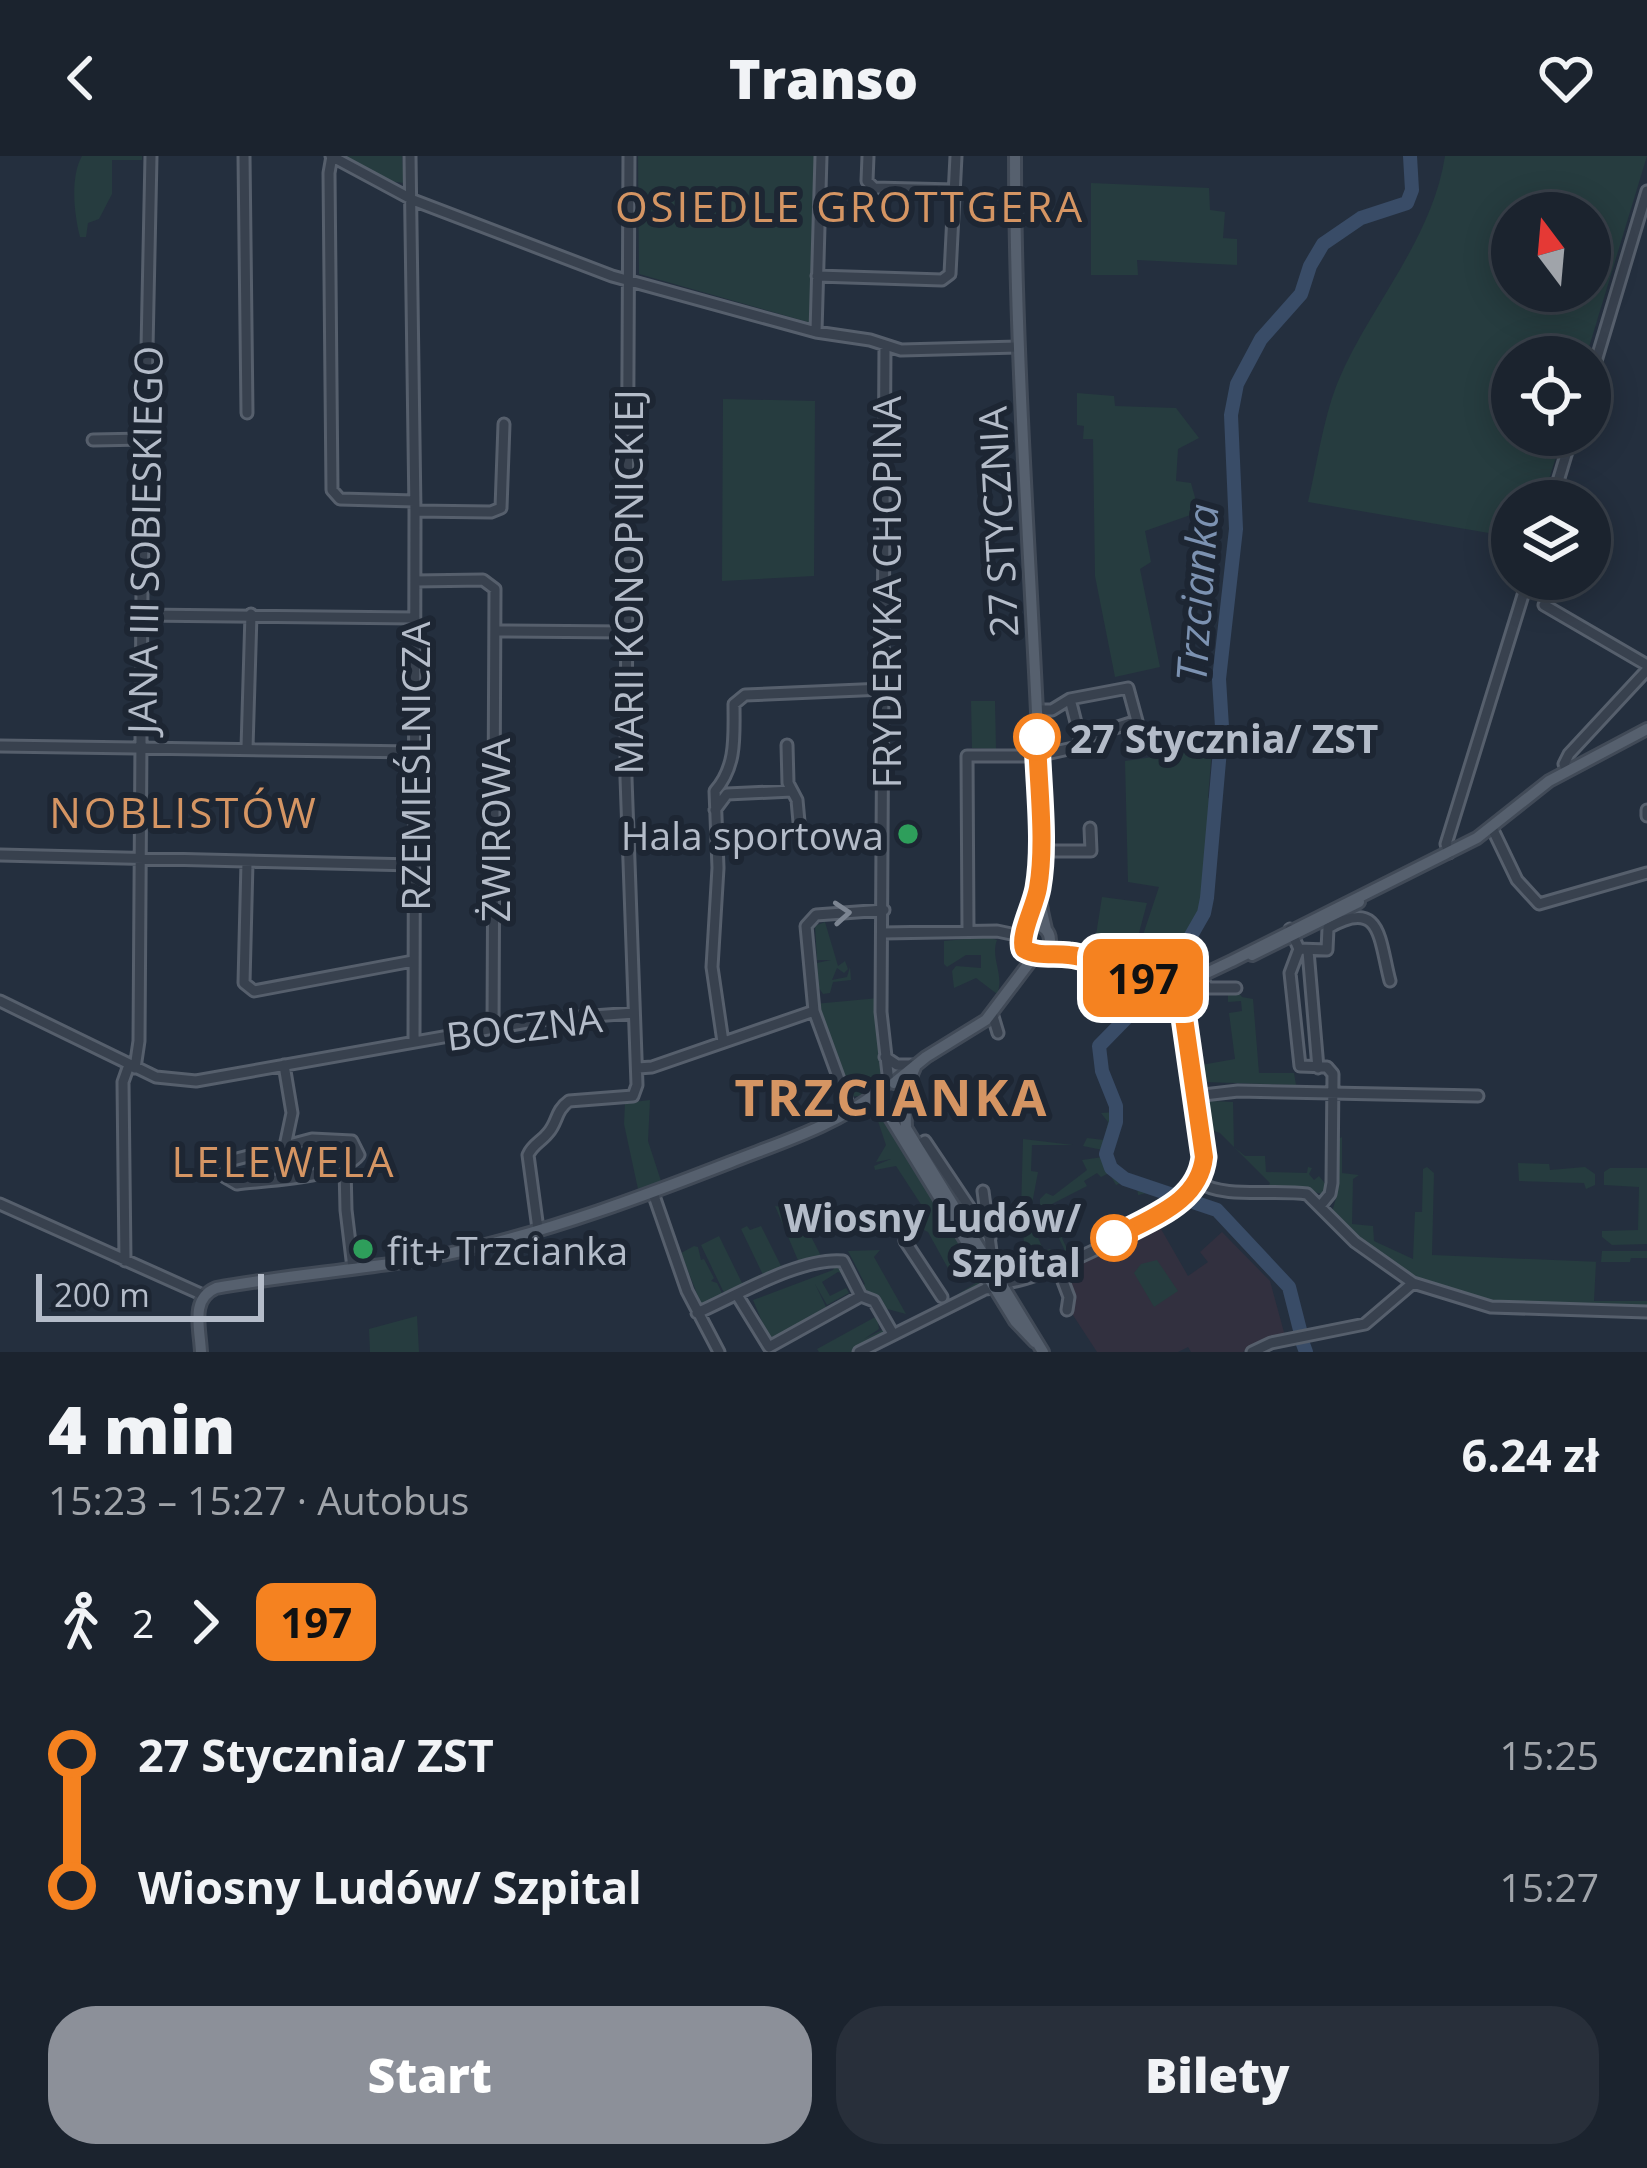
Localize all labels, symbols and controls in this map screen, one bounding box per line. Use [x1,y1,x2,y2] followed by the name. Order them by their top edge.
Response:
[729,41,918,115] text: Transo
[48,45,114,111] icon: back
[1533,45,1599,111] icon: heart
[615,177,1085,234] district label: OSIEDLE GROTTGERA
[1491,192,1611,312] north arrow
[1491,192,1611,600] map controls
[1491,336,1611,456] button: locate
[114,346,174,738] street label: JANA III SOBIESKIEGO
[601,390,654,774] street label: MARII KONOPNICKIEJ
[859,395,912,788] street label: FRYDERYKA CHOPINA
[964,405,1030,639] street label: 27 STYCZNIA
[1491,480,1611,600] button: layers
[1161,502,1231,684] water label: Trzcianka
[388,621,441,911] street label: RZEMIEŚLNICZA
[1070,711,1378,764] place label: 27 Stycznia/ ZST
[1015,715,1059,759] marker: 27 Stycznia/ ZST
[468,738,521,922] street label: ŻWIROWA
[49,783,319,840] district label: NOBLISTÓW
[621,808,884,861] place label: Hala sportowa
[895,821,921,847] marker: Hala sportowa
[833,900,852,926] one-way arrow
[1074,939,1212,1017] line badge: 197
[1107,949,1179,1006] text: 197
[443,990,605,1062] street label: BOCZNA
[735,1061,1049,1131] district label: TRZCIANKA
[171,1132,397,1189] district label: LELEWELA
[784,1190,1081,1288] place label: Wiosny Ludów/ Szpital
[1092,1216,1136,1260] marker: Wiosny Ludów/ Szpital
[387,1223,628,1276] place label: fit+ Trzcianka
[350,1236,376,1262] marker: fit+ Trzcianka
[36,1268,264,1321] scale bar
[54,1272,150,1317] text: 200 m
[48,1383,236,1473] text: 4 min
[1462,1424,1599,1485] text: 6.24 zł
[48,1473,469,1526] text: 15:23 – 15:27 · Autobus
[48,1589,114,1655] icon: walk
[172,1589,238,1655] icon: forward
[280,1593,352,1650] text: 197
[132,1596,154,1649] text: 2
[138,1724,494,1785] text: 27 Stycznia/ ZST
[1500,1728,1599,1781] text: 15:25
[138,1856,642,1917] text: Wiosny Ludów/ Szpital
[1500,1860,1599,1913] text: 15:27
[48,2006,812,2144] button: Start
[836,2006,1599,2144] button: Bilety

